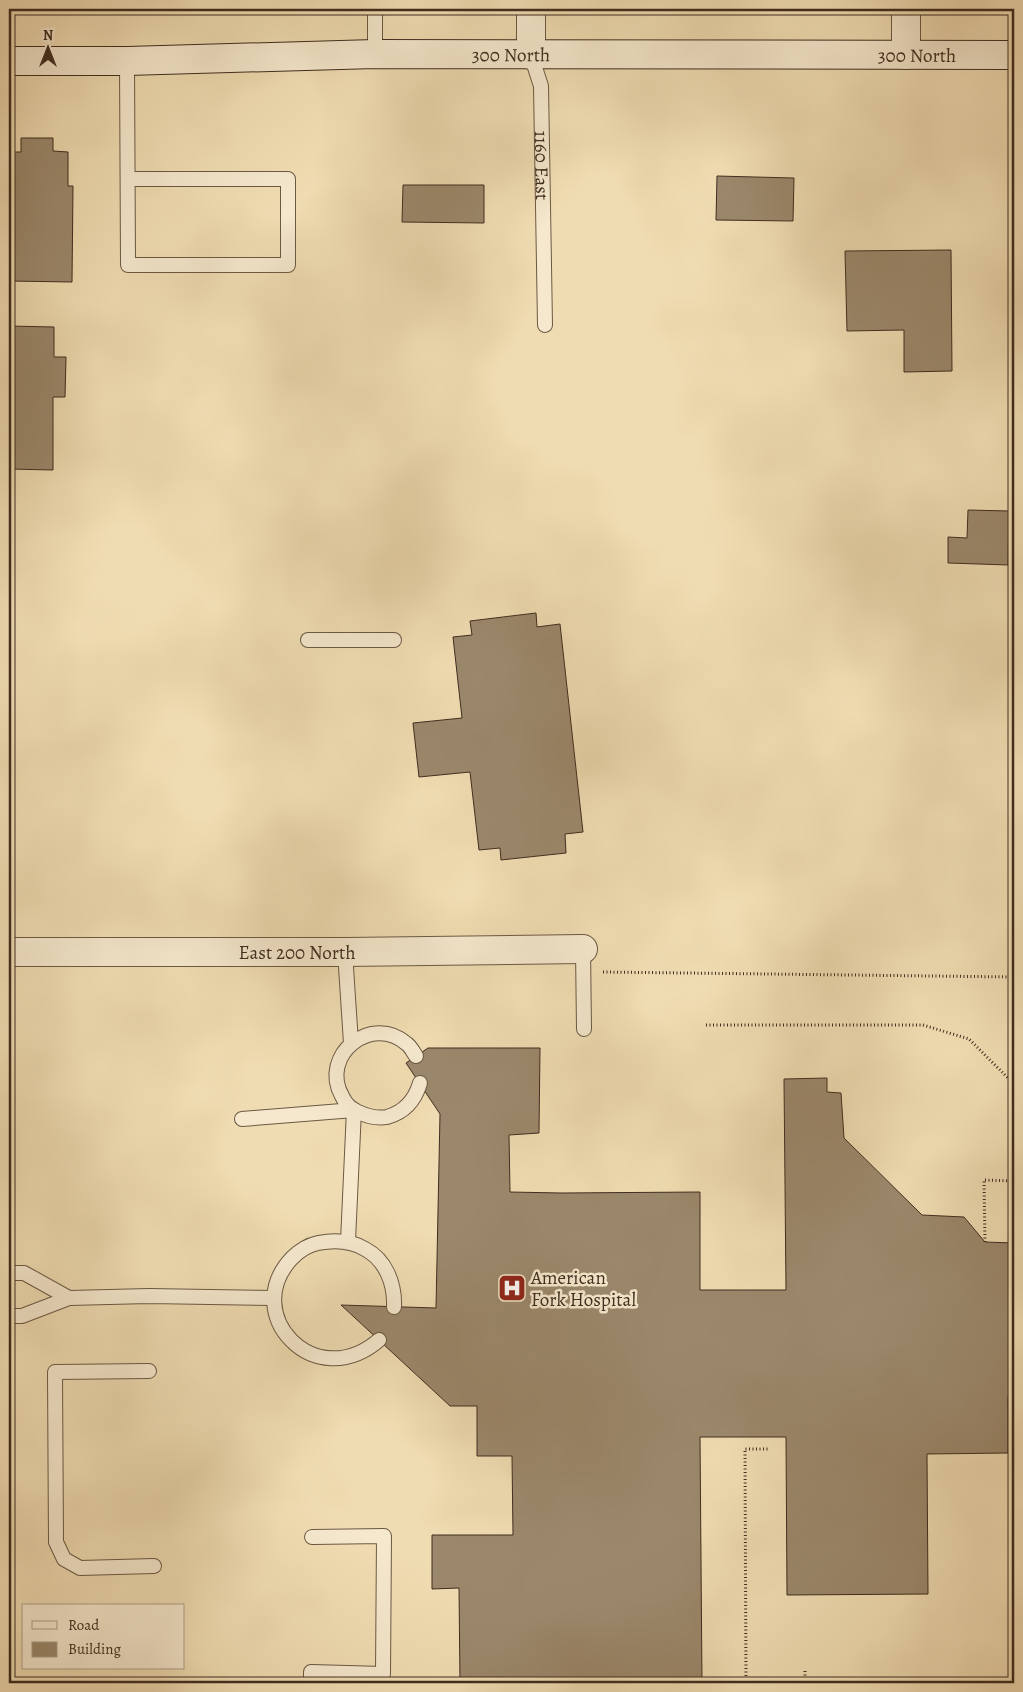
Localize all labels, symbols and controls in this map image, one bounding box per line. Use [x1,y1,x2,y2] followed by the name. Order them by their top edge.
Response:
[22,22,72,72] north arrow
[43,26,53,45] text: N
[472,42,550,68] street label: 300 North
[878,43,956,69] street label: 300 North
[528,131,555,200] street label: 1160 East
[239,940,356,966] street label: East 200 North
[530,1265,636,1313] place label: American Fork Hospital
[497,1273,527,1303] hospital icon: American Fork Hospital
[22,1604,185,1670] legend
[68,1615,100,1635] text: Road
[68,1639,121,1659] text: Building

